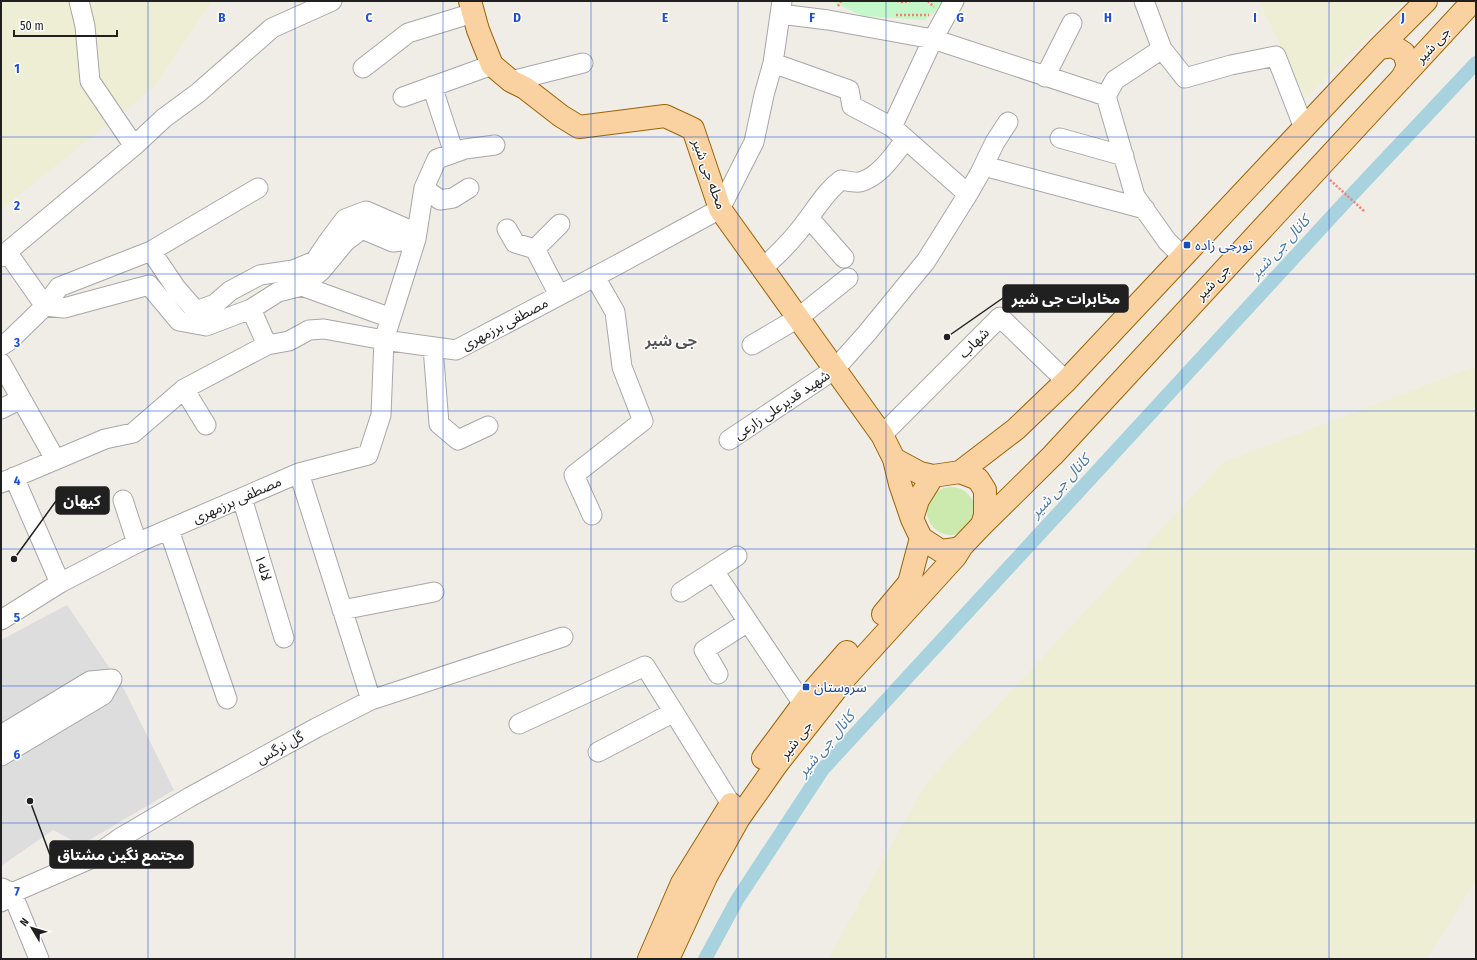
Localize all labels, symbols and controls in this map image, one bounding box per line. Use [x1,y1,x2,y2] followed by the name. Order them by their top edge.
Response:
[218,10,226,25] text: B
[366,10,373,25] text: C
[513,10,521,25] text: D
[662,10,668,25] text: E
[809,10,815,25] text: F
[956,10,964,25] text: G
[1104,10,1112,25] text: H
[1253,10,1257,25] text: I
[1400,10,1405,25] text: J
[14,12,117,38] scale bar
[20,19,44,33] text: 50 m
[1411,23,1454,67] street label: جی شیر
[14,61,20,76] text: 1
[688,135,730,212] street label: محله جی شیر
[13,198,20,213] text: 2
[1246,210,1316,283] water label: کانال جی شیر
[1195,237,1253,254] place label: تورجی زاده
[1182,240,1192,250] marker: تورجی زاده
[1191,260,1234,304] street label: جی شیر
[1003,285,1128,312] callout: مخابرات جی شیر
[1011,290,1120,308] text: مخابرات جی شیر
[459,294,551,354] street label: مصطفی برزمهری
[955,324,993,362] street label: شهاب
[644,332,697,350] district label: جی شیر
[13,335,20,350] text: 3
[731,367,833,443] street label: شهید قدیرعلی زارعی
[1026,449,1096,522] water label: کانال جی شیر
[14,473,21,488] text: 4
[190,473,284,527] street label: مصطفی برزمهری
[56,487,109,514] callout: کیهان
[63,492,101,510] text: کیهان
[251,553,275,583] street label: لاله۱
[14,610,20,625] text: 5
[814,679,867,696] place label: سروستان
[801,682,811,692] marker: سروستان
[793,706,860,781] water label: کانال جی شیر
[775,718,816,763] street label: جی شیر
[253,728,307,768] street label: گل نرگس
[14,747,21,762] text: 6
[50,841,193,868] callout: مجتمع نگین مشتاق
[58,846,184,866] text: مجتمع نگین مشتاق
[14,884,20,899] text: 7
[12,908,52,948] north arrow
[17,916,32,929] text: N

